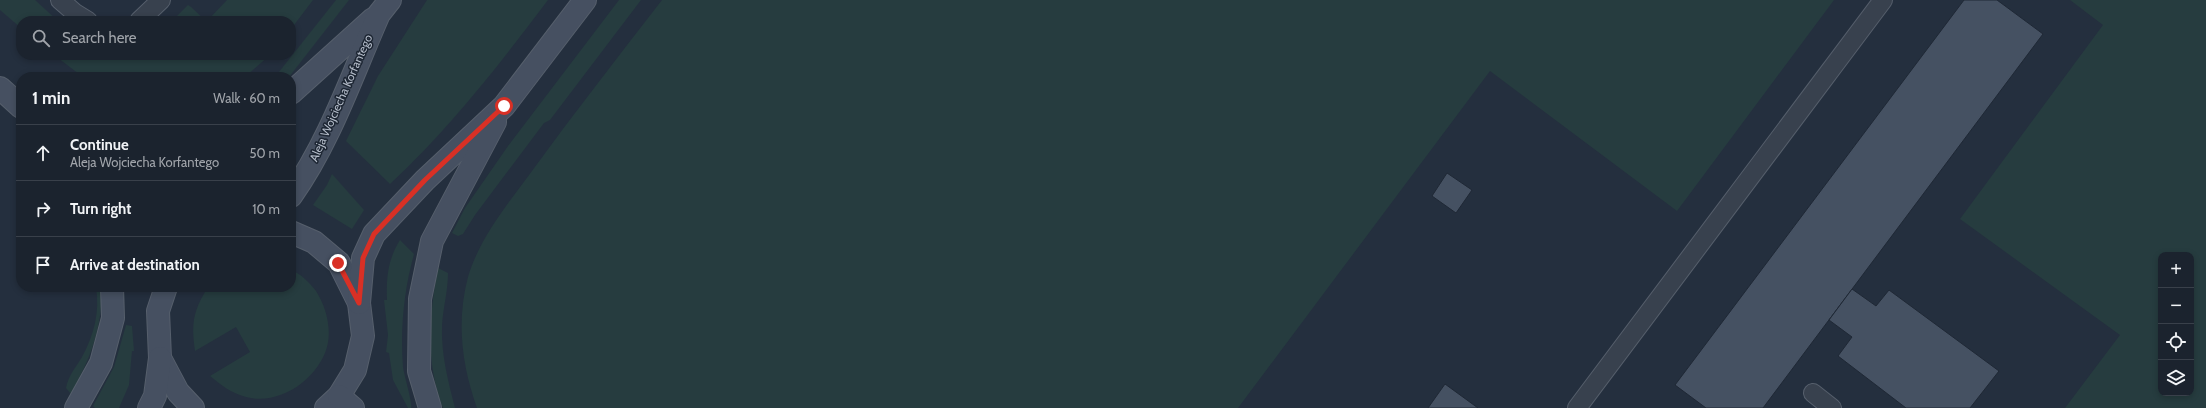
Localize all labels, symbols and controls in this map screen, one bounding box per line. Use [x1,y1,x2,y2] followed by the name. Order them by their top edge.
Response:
[16,16,296,60] search box
[30,27,52,49] icon: search
[62,29,137,47] text: Search here
[306,32,376,164] street label: Aleja Wojciecha Korfantego
[32,88,70,108] text: 1 min
[213,90,280,106] text: Walk · 60 m
[495,97,513,115] route start
[70,136,129,154] text: Continue
[32,142,54,164] icon: ahead
[250,145,280,161] text: 50 m
[70,154,219,170] text: Aleja Wojciecha Korfantego
[32,198,54,220] icon: right
[70,200,131,218] text: Turn right
[252,201,280,217] text: 10 m
[2158,252,2194,396] map controls
[2158,252,2194,288] button: +
[32,254,54,276] icon: arrive
[329,254,347,272] route end
[70,256,200,274] text: Arrive at destination
[2158,288,2194,324] button: −
[2158,324,2194,360] button: locate
[2158,360,2194,396] button: layers

